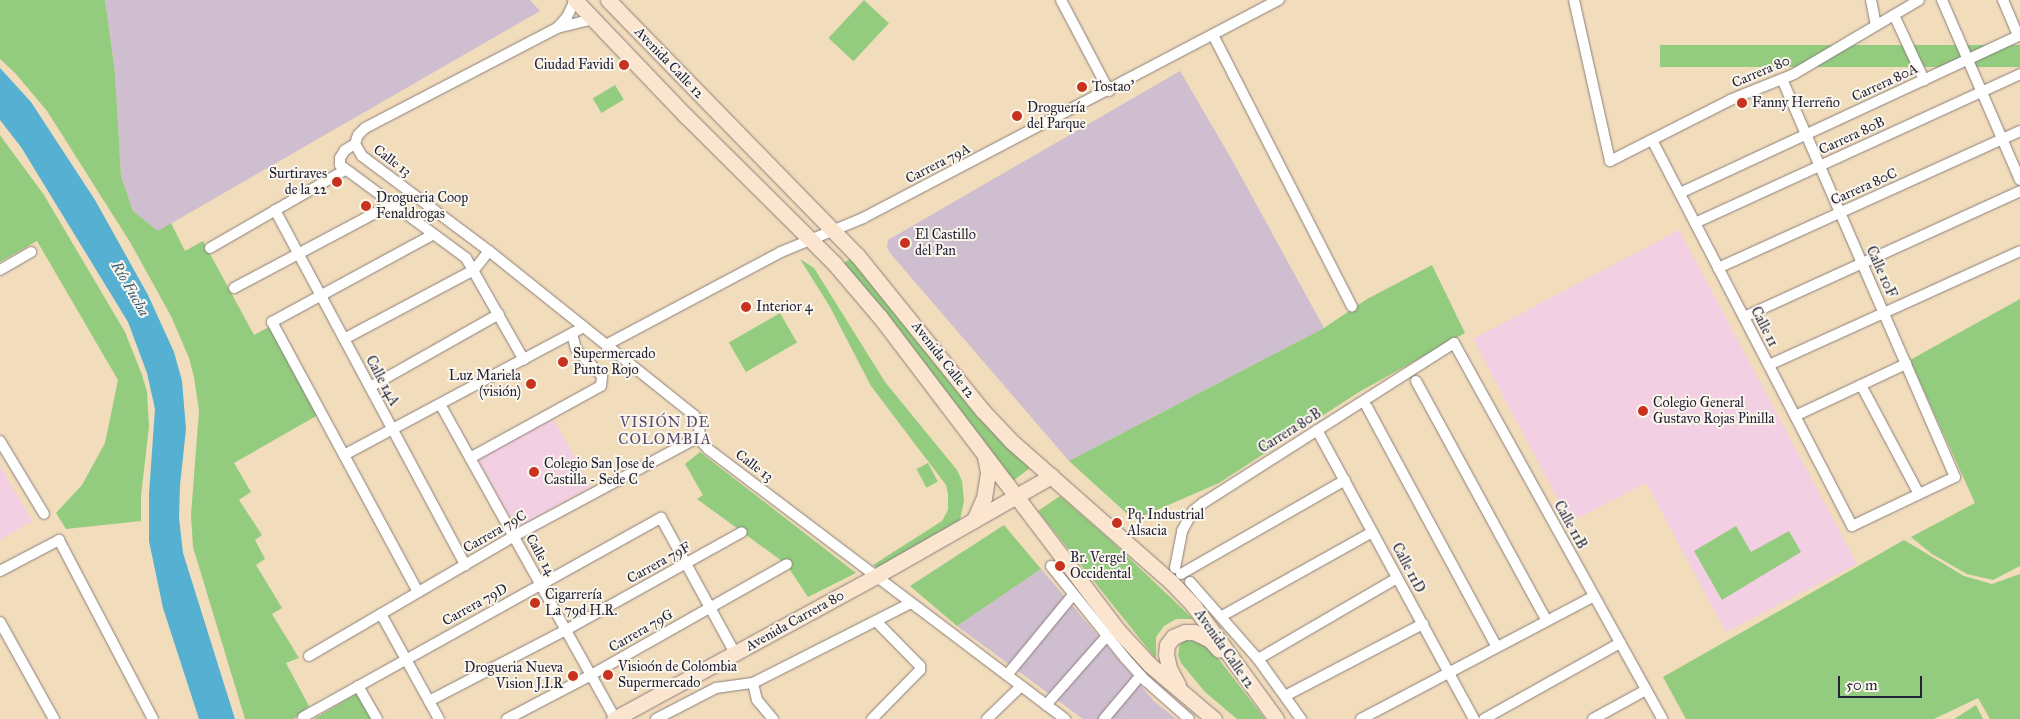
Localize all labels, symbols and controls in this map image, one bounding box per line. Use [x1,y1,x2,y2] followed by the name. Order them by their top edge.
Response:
[631,24,707,102] street label: Avenida Calle 12
[1729,52,1793,92] street label: Carrera 80
[534,57,614,73] place label: Ciudad Favidi
[618,59,630,71] marker: Ciudad Favidi
[1849,60,1921,106] street label: Carrera 80A
[1092,79,1134,95] place label: Tostao’
[1076,81,1088,93] marker: Tostao’
[1752,95,1840,111] place label: Fanny Herreño
[1736,97,1748,109] marker: Fanny Herreño
[1027,100,1086,132] place label: Droguería del Parque
[1011,110,1023,122] marker: Droguería del Parque
[1816,113,1888,159] street label: Carrera 80B
[370,141,414,181] street label: Calle 13
[903,141,973,187] street label: Carrera 79A
[1828,165,1900,209] street label: Carrera 80C
[269,166,327,198] place label: Surtiraves de la 22
[331,176,343,188] marker: Surtiraves de la 22
[376,190,468,222] place label: Drogueria Coop Fenaldrogas
[360,200,372,212] marker: Drogueria Coop Fenaldrogas
[915,227,976,260] place label: El Castillo del Pan
[899,237,911,249] marker: El Castillo del Pan
[1862,244,1900,300] street label: Calle 10F
[107,258,153,320] water label: Río Fucha
[756,299,813,315] place label: Interior 4
[740,301,752,313] marker: Interior 4
[1747,304,1781,350] street label: Calle 11
[908,318,978,402] street label: Avenida Calle 12
[573,346,655,378] place label: Supermercado Punto Rojo
[362,353,402,409] street label: Calle 14A
[557,356,569,368] marker: Supermercado Punto Rojo
[449,368,521,401] place label: Luz Mariela (visión)
[525,378,537,390] marker: Luz Mariela (visión)
[1653,395,1774,428] place label: Colegio General Gustavo Rojas Pinilla
[1256,405,1324,457] street label: Carrera 80B
[1637,405,1649,417] marker: Colegio General Gustavo Rojas Pinilla
[617,413,713,448] district label: VISIÓN DE COLOMBIA
[732,446,776,486] street label: Calle 13
[544,456,655,488] place label: Colegio San Jose de Castilla - Sede C
[528,466,540,478] marker: Colegio San Jose de Castilla - Sede C
[1550,498,1590,552] street label: Calle 11B
[460,507,530,557] street label: Carrera 79C
[1127,507,1204,540] place label: Pq. Industrial Alsacia
[1111,517,1123,529] marker: Pq. Industrial Alsacia
[522,531,558,579] street label: Calle 14
[624,539,694,587] street label: Carrera 79F
[1388,540,1428,596] street label: Calle 11D
[1070,550,1131,582] place label: Br. Vergel Occidental
[1054,560,1066,572] marker: Br. Vergel Occidental
[439,580,511,630] street label: Carrera 79D
[545,587,617,620] place label: Cigarrería La 79d H.R.
[743,587,847,655] street label: Avenida Carrera 80
[529,597,541,609] marker: Cigarrería La 79d H.R.
[606,606,676,656] street label: Carrera 79G
[1190,606,1258,692] street label: Avenida Calle 12
[618,659,737,692] place label: Visioón de Colombia Supermercado
[464,660,563,692] place label: Drogueria Nueva Vision J.I.R
[1840,666,1924,698] scale bar
[602,669,614,681] marker: Visioón de Colombia Supermercado
[567,670,579,682] marker: Drogueria Nueva Vision J.I.R
[1846,676,1878,694] text: 50 m

